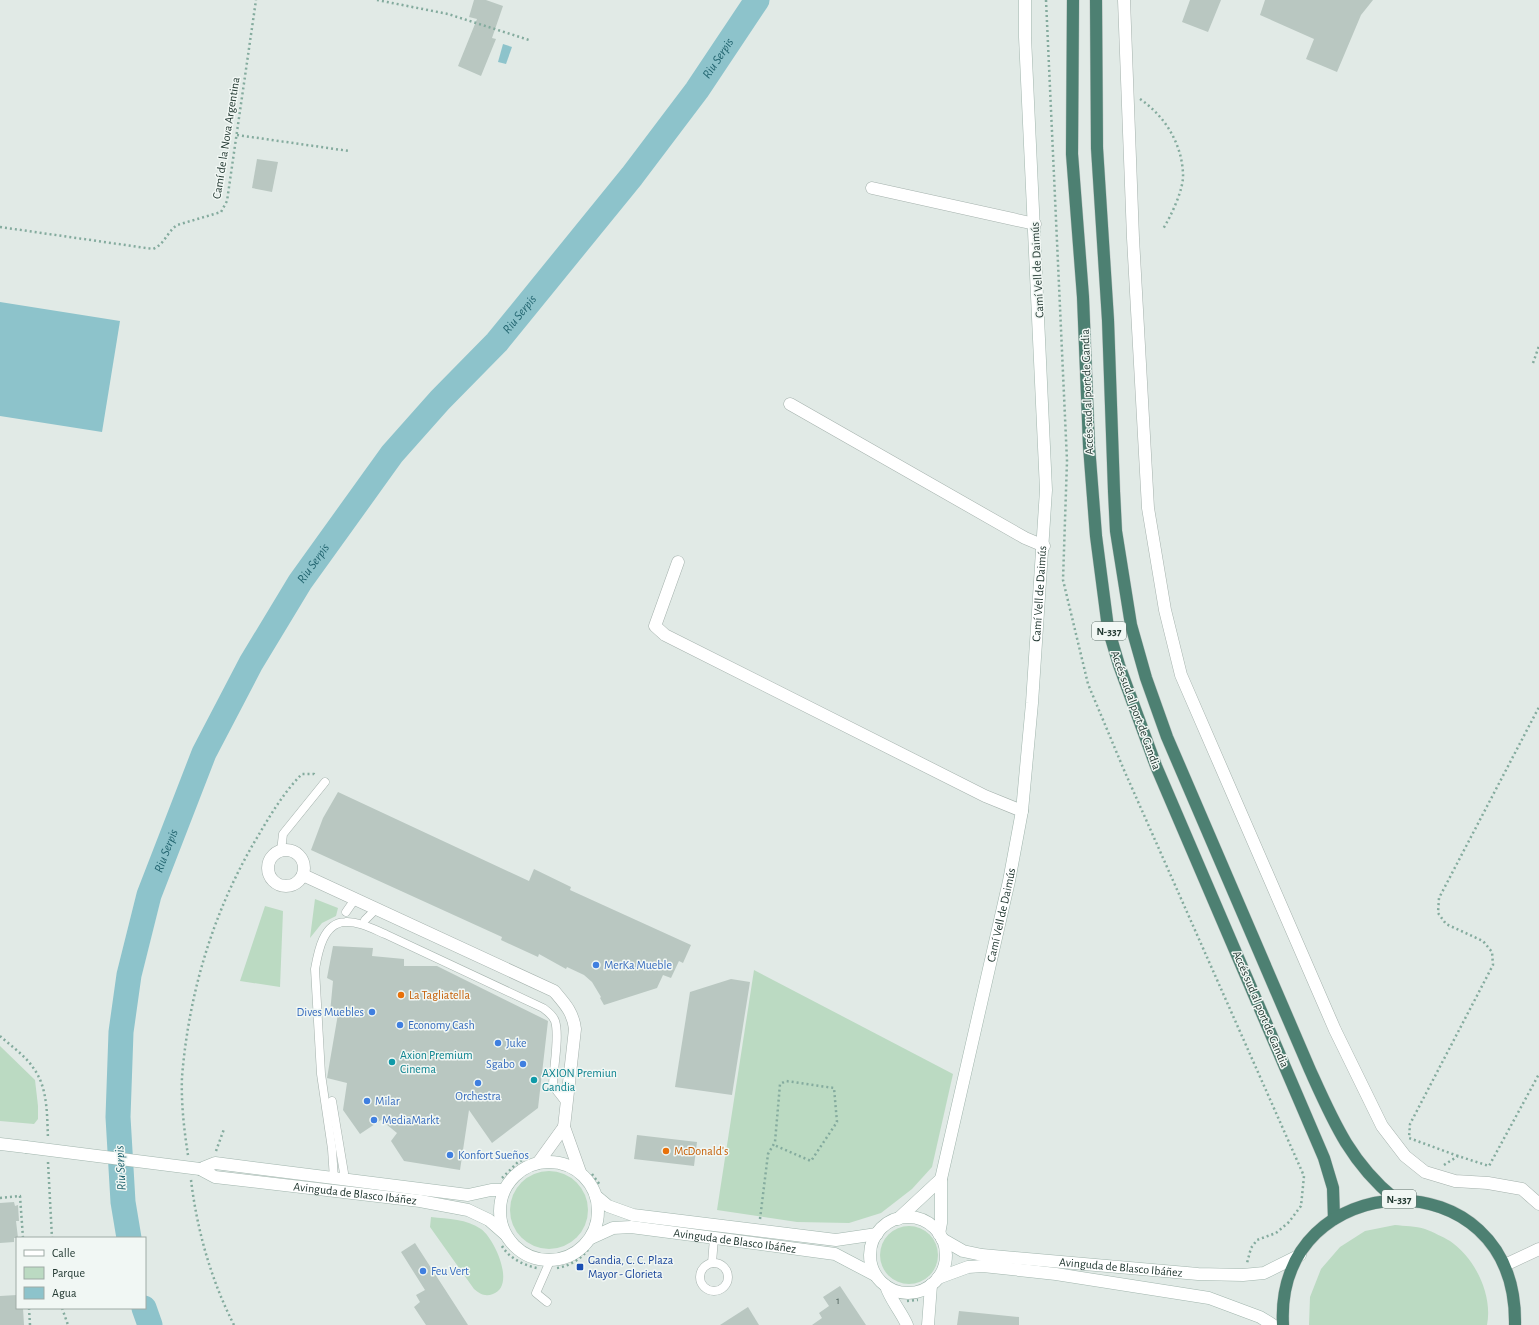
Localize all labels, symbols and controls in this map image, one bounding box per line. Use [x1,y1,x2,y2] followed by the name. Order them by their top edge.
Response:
[700,36,736,81] water label: Riu Serpis
[210,76,242,200] street label: Camí de la Nova Argentina
[1028,222,1046,318] street label: Camí Vell de Daimús
[500,293,539,336] water label: Riu Serpis
[1079,328,1095,455] street label: Accés sud al port de Gandia
[295,541,332,586] water label: Riu Serpis
[1030,545,1048,642] street label: Camí Vell de Daimús
[1092,622,1126,640] road number: N-337
[1109,649,1163,772] street label: Accés sud al port de Gandia
[152,827,180,874] water label: Riu Serpis
[985,867,1017,963] street label: Camí Vell de Daimús
[1231,949,1291,1070] street label: Accés sud al port de Gandia
[604,959,672,971] place label: MerKa Mueble
[591,960,601,970] marker: MerKa Mueble
[409,989,471,1001] place label: La Tagliatella
[396,990,406,1000] marker: La Tagliatella
[297,1006,364,1018] place label: Dives Muebles
[367,1007,377,1017] marker: Dives Muebles
[408,1019,475,1032] place label: Economy Cash
[395,1020,405,1030] marker: Economy Cash
[506,1037,527,1049] place label: Juke
[493,1038,503,1048] marker: Juke
[400,1049,473,1075] place label: Axion Premium Cinema
[387,1057,397,1067] marker: Axion Premium Cinema
[486,1058,515,1070] place label: Sgabo
[518,1059,528,1069] marker: Sgabo
[542,1067,617,1093] place label: AXION Premiun Gandia
[529,1075,539,1085] marker: AXION Premiun Gandia
[473,1078,483,1088] marker: Orchestra
[455,1090,501,1102] place label: Orchestra
[375,1095,400,1107] place label: Milar
[362,1096,372,1106] marker: Milar
[382,1114,440,1126] place label: MediaMarkt
[369,1115,379,1125] marker: MediaMarkt
[113,1145,129,1191] water label: Riu Serpis
[674,1145,728,1157] place label: McDonald's
[661,1146,671,1156] marker: McDonald's
[458,1149,529,1161] place label: Konfort Sueños
[445,1150,455,1160] marker: Konfort Sueños
[293,1180,417,1207] street label: Avinguda de Blasco Ibáñez
[1382,1190,1416,1208] road number: N-337
[673,1227,797,1255] street label: Avinguda de Blasco Ibáñez
[16,1237,146,1309] legend
[52,1247,75,1259] text: Calle
[588,1254,674,1281] place label: Gandia, C. C. Plaza Mayor - Glorieta
[1059,1256,1183,1279] street label: Avinguda de Blasco Ibáñez
[575,1262,585,1272] marker: Gandia, C. C. Plaza Mayor - Glorieta
[431,1265,469,1277] place label: Feu Vert
[418,1266,428,1276] marker: Feu Vert
[52,1267,85,1279] text: Parque
[52,1287,77,1299] text: Agua
[836,1296,840,1306] house number: 1

